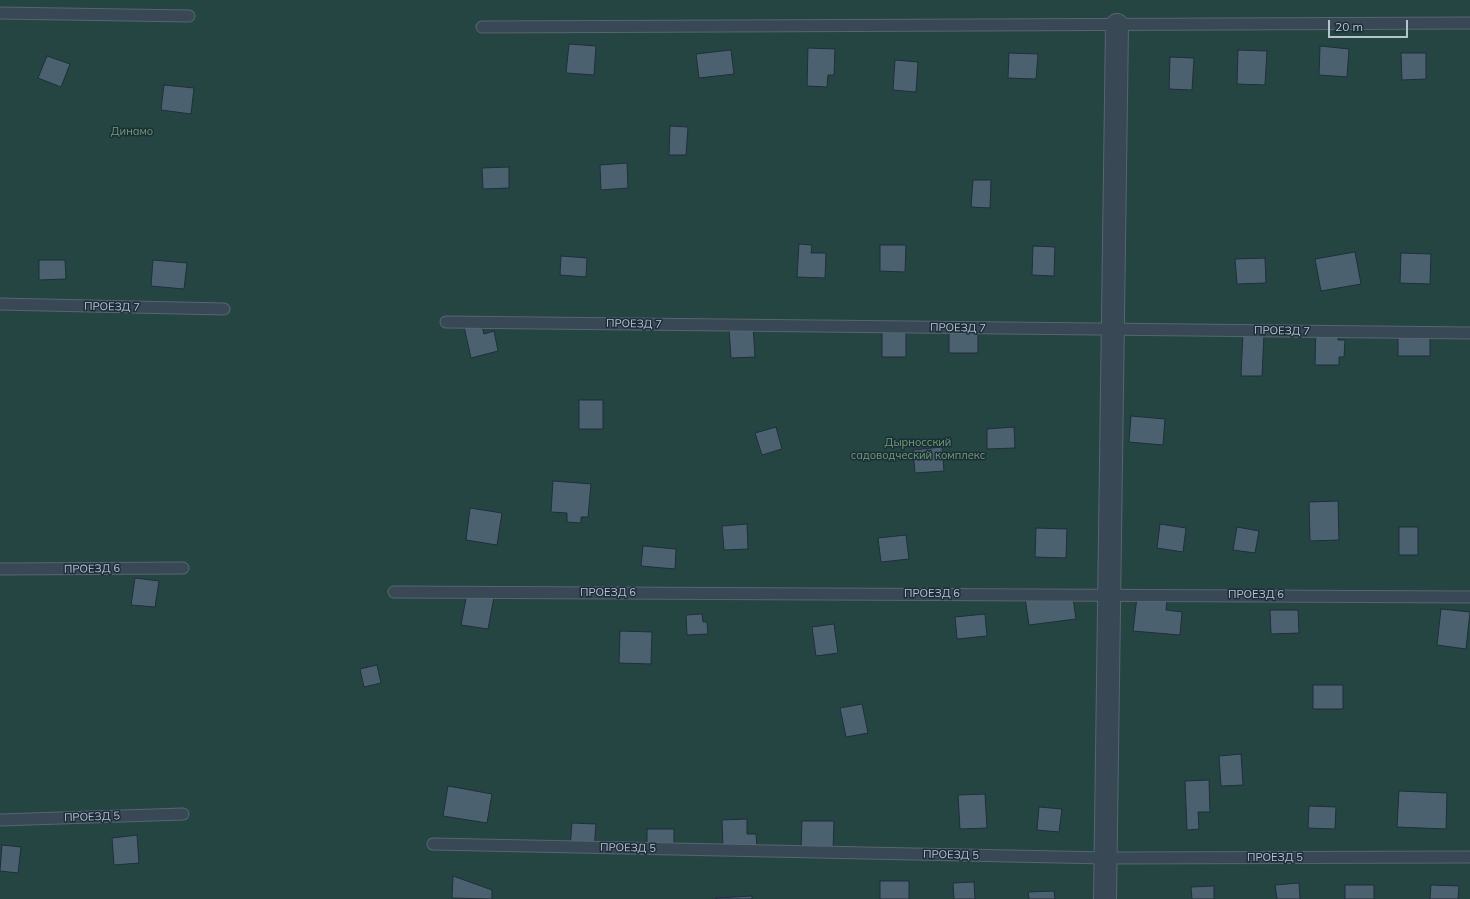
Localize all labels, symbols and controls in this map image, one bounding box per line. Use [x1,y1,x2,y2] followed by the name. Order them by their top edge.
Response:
[1330,12,1410,38] scale bar
[1335,19,1363,34] text: 20 m
[111,125,153,139] park label: Динамо
[84,300,140,314] street label: ПРОЕЗД 7
[606,317,662,331] street label: ПРОЕЗД 7
[930,321,986,335] street label: ПРОЕЗД 7
[1254,324,1310,338] street label: ПРОЕЗД 7
[851,436,985,462] park label: Дырносский садоводческий комплекс
[64,562,120,576] street label: ПРОЕЗД 6
[580,586,636,600] street label: ПРОЕЗД 6
[904,587,960,601] street label: ПРОЕЗД 6
[1228,588,1284,602] street label: ПРОЕЗД 6
[64,809,120,825] street label: ПРОЕЗД 5
[600,841,656,855] street label: ПРОЕЗД 5
[923,848,979,862] street label: ПРОЕЗД 5
[1247,851,1303,865] street label: ПРОЕЗД 5

